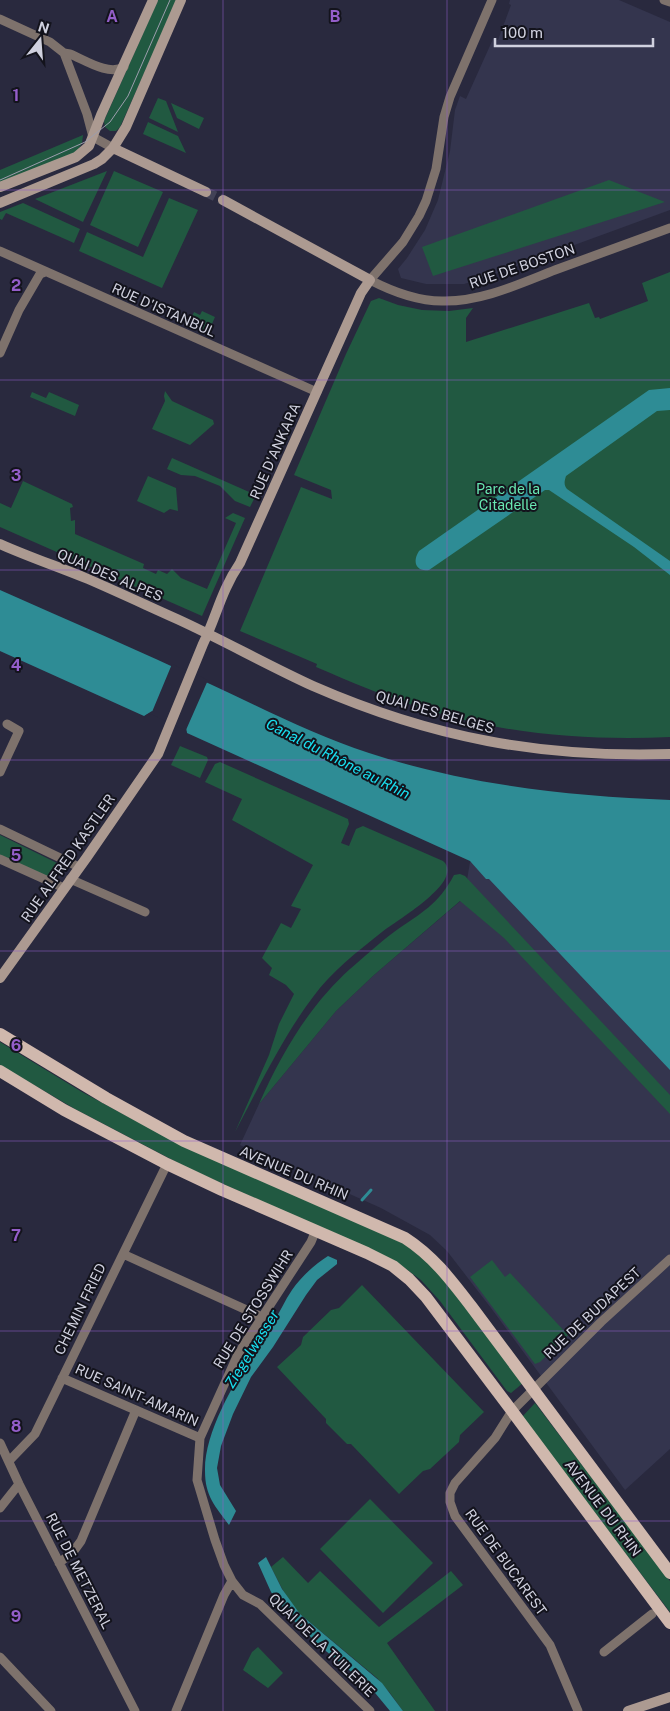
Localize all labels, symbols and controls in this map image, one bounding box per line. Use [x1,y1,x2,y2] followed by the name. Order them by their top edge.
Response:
[106,7,118,26] text: A
[330,7,341,26] text: B
[15,15,65,65] north arrow
[495,15,652,47] scale bar
[36,18,51,37] text: N
[502,24,543,41] text: 100 m
[13,86,19,105] text: 1
[467,240,577,292] street label: RUE DE BOSTON
[11,276,21,295] text: 2
[109,280,219,340] street label: RUE D'ISTANBUL
[247,400,303,502] street label: RUE D'ANKARA
[11,466,21,485] text: 3
[476,481,540,513] park label: Parc de la Citadelle
[55,546,165,604] street label: QUAI DES ALPES
[11,656,22,675] text: 4
[374,687,496,737] street label: QUAI DES BELGES
[263,715,413,802] water label: Canal du Rhône au Rhin
[18,791,118,925] street label: RUE ALFRED KASTLER
[11,846,22,865] text: 5
[11,1036,21,1055] text: 6
[237,1143,351,1203] street label: AVENUE DU RHIN
[11,1226,21,1245] text: 7
[210,1247,296,1371] street label: RUE DE STOSSWIHR
[51,1261,109,1357] street label: CHEMIN FRIED
[540,1264,644,1362] street label: RUE DE BUDAPEST
[221,1306,283,1391] water label: Ziegelwasser
[73,1361,201,1429] street label: RUE SAINT-AMARIN
[11,1417,22,1436] text: 8
[562,1457,644,1559] street label: AVENUE DU RHIN
[462,1506,550,1618] street label: RUE DE BUCAREST
[43,1510,115,1632] street label: RUE DE METZERAL
[266,1590,378,1700] street label: QUAI DE LA TUILERIE
[11,1607,21,1626] text: 9

